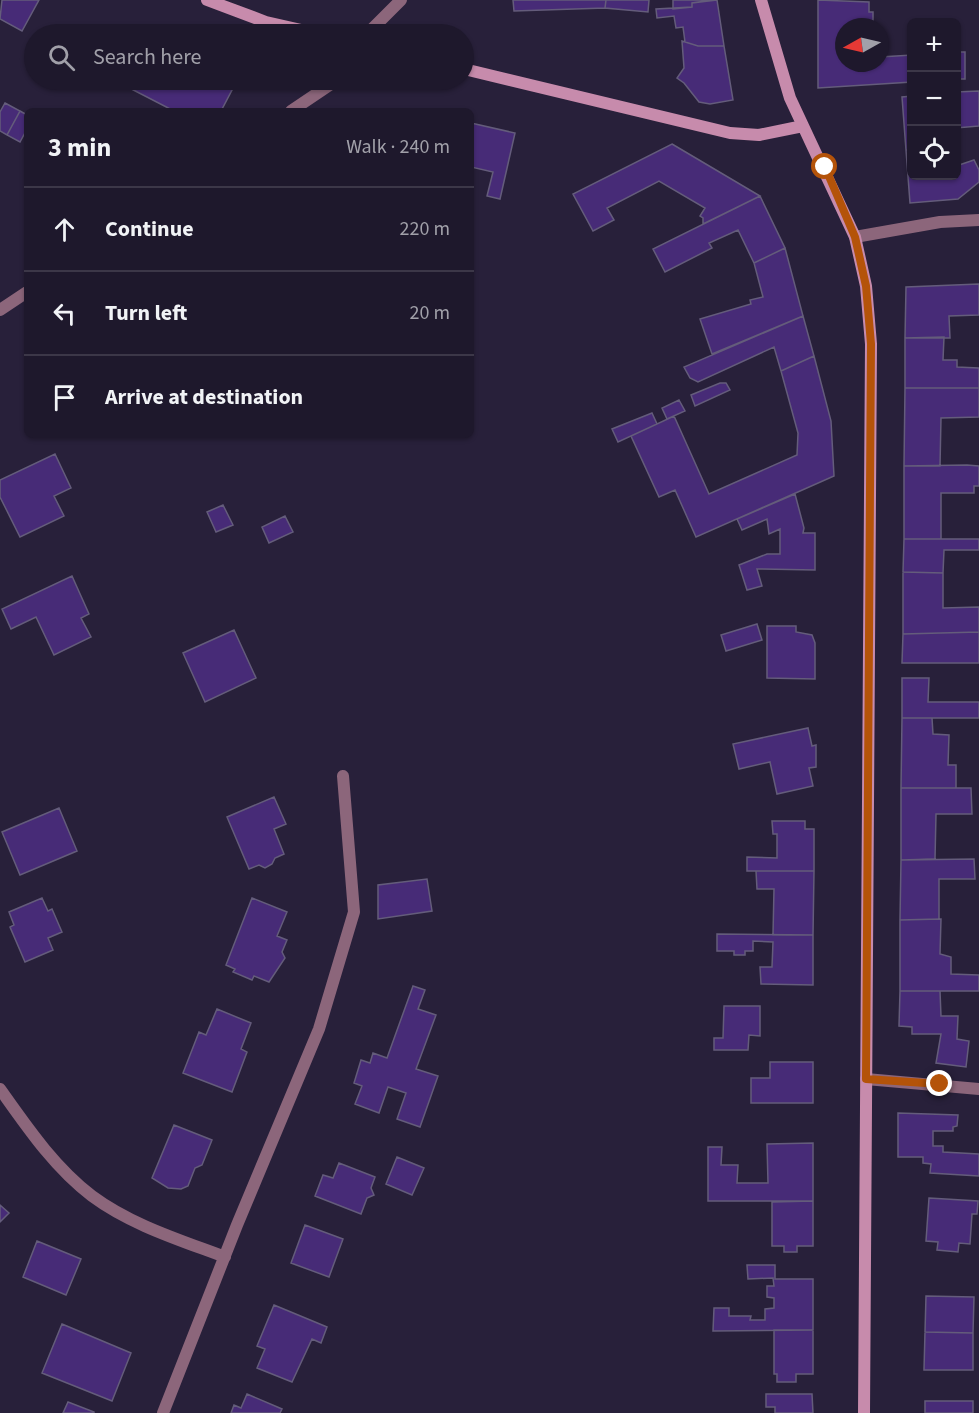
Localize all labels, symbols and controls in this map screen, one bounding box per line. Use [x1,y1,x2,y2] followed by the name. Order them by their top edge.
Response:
[835,18,889,72] north arrow
[907,18,961,180] map controls
[907,18,961,72] button: +
[24,24,474,90] search box
[45,41,78,74] icon: search
[93,41,201,73] text: Search here
[907,72,961,126] button: −
[907,126,961,180] button: locate
[48,129,111,166] text: 3 min
[346,133,450,161] text: Walk · 240 m
[811,153,837,179] route start
[48,213,81,246] icon: ahead
[105,213,194,245] text: Continue
[400,215,450,243] text: 220 m
[48,297,81,330] icon: left
[105,297,187,329] text: Turn left
[410,299,450,327] text: 20 m
[48,381,81,414] icon: arrive
[105,381,303,413] text: Arrive at destination
[926,1070,952,1096] route end

